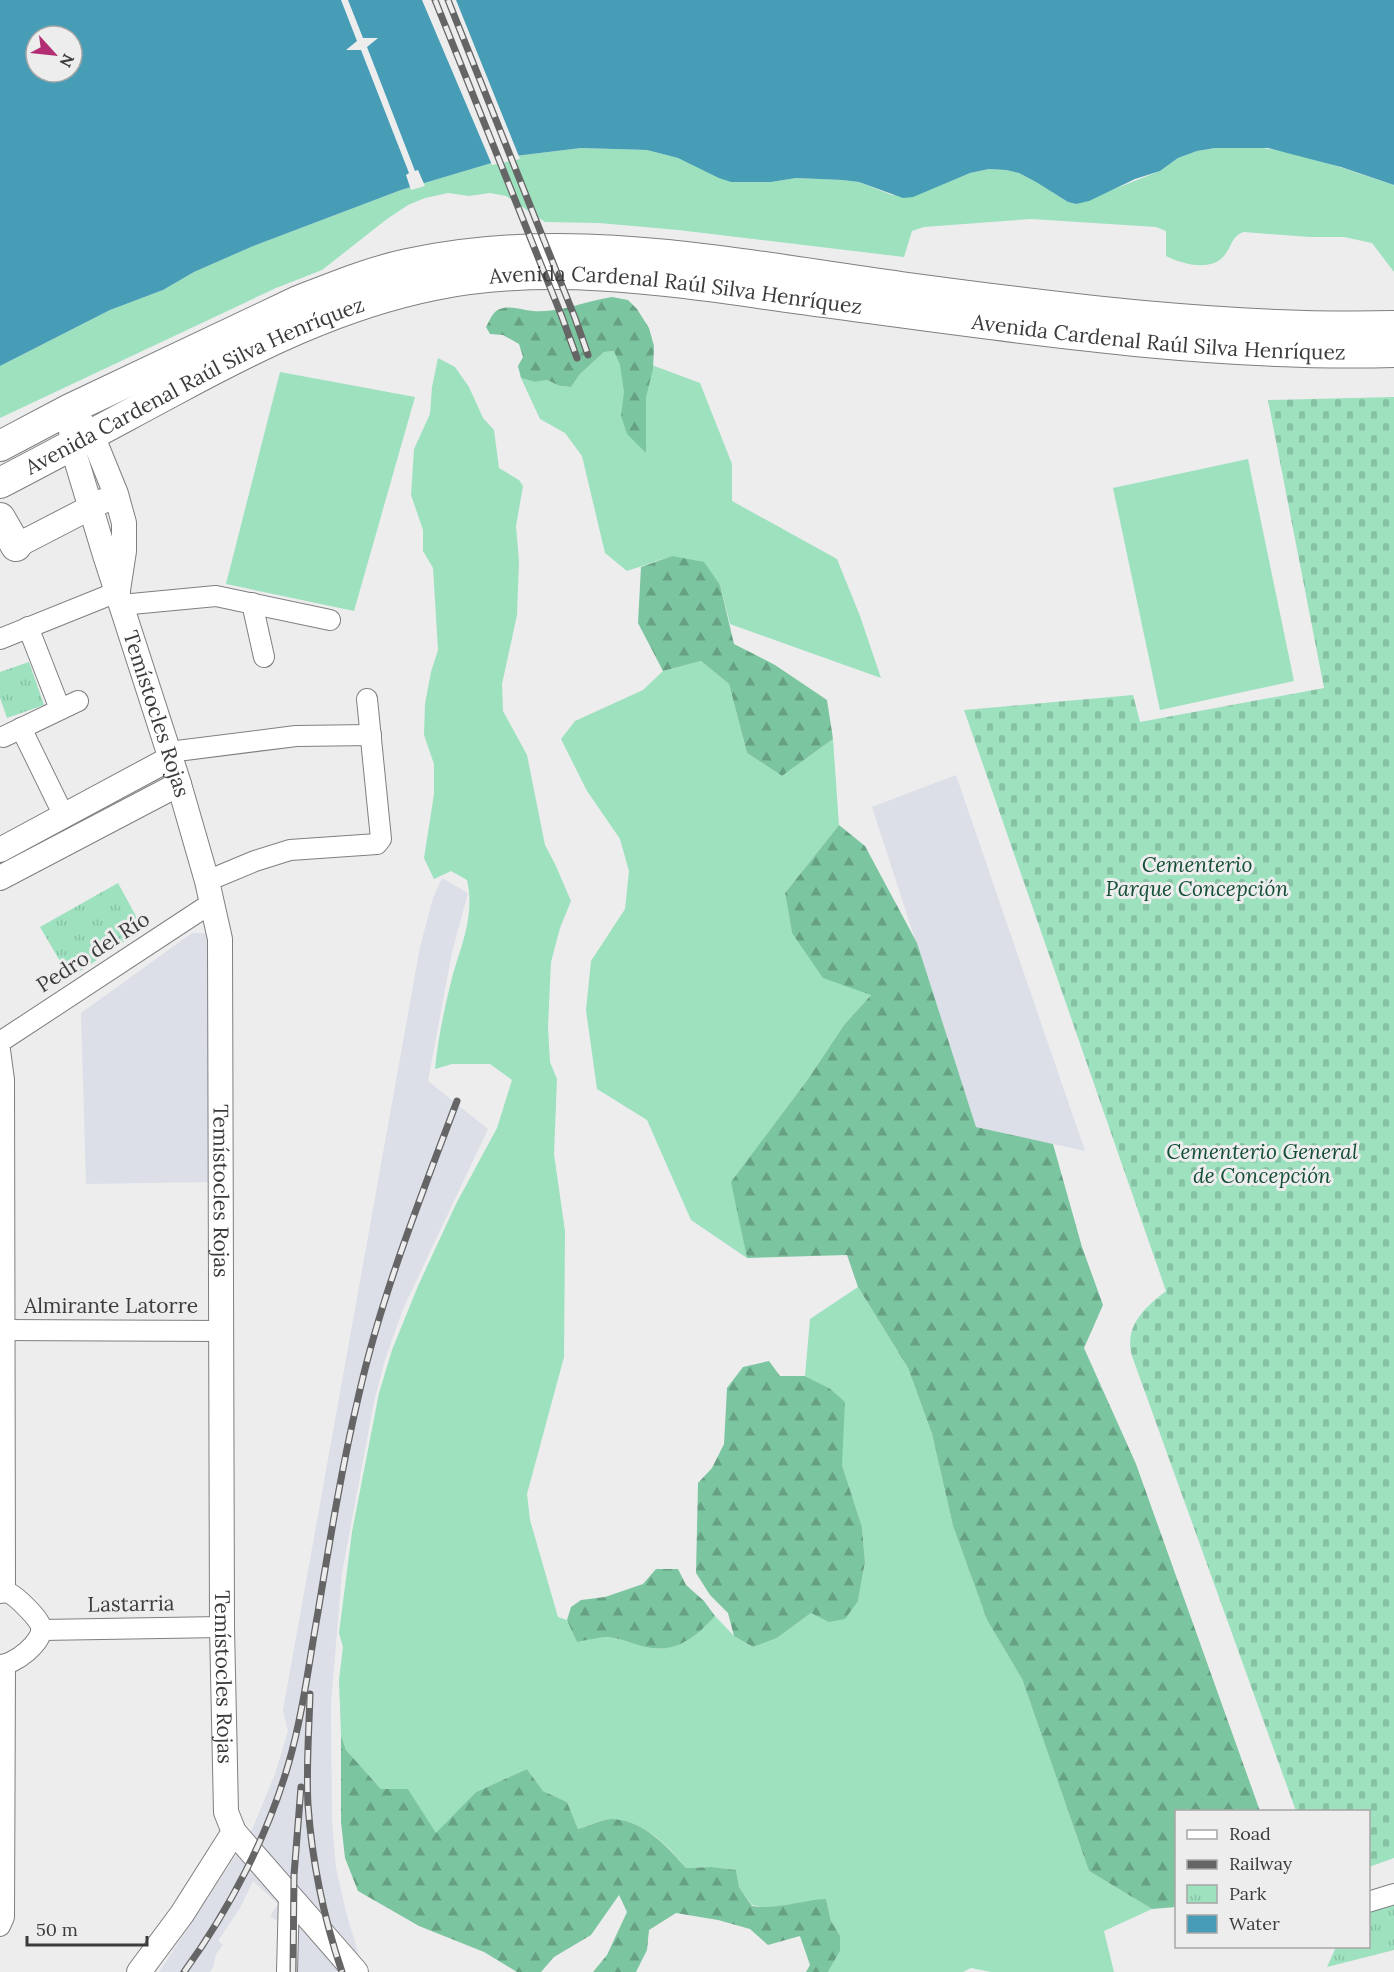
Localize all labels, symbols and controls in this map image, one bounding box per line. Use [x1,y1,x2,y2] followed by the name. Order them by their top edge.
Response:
[24,24,84,84] north arrow
[56,51,79,71] text: N
[487,260,864,320] street label: Avenida Cardenal Raúl Silva Henríquez
[20,291,368,481] street label: Avenida Cardenal Raúl Silva Henríquez
[969,308,1346,366] street label: Avenida Cardenal Raúl Silva Henríquez
[117,627,196,800] street label: Temístocles Rojas
[1106,851,1289,902] park label: Cementerio Parque Concepción
[31,905,154,998] street label: Pedro del Río
[207,1104,235,1278] street label: Temístocles Rojas
[1166,1138,1358,1189] park label: Cementerio General de Concepción
[23,1292,198,1319] street label: Almirante Latorre
[87,1589,175,1618] street label: Lastarria
[209,1590,239,1764] street label: Temístocles Rojas
[1175,1810,1370,1948] legend
[1229,1822,1271,1845] text: Road
[1229,1852,1293,1875] text: Railway
[1229,1882,1267,1905] text: Park
[27,1909,147,1947] scale bar
[1229,1912,1280,1935] text: Water
[36,1918,78,1941] text: 50 m

